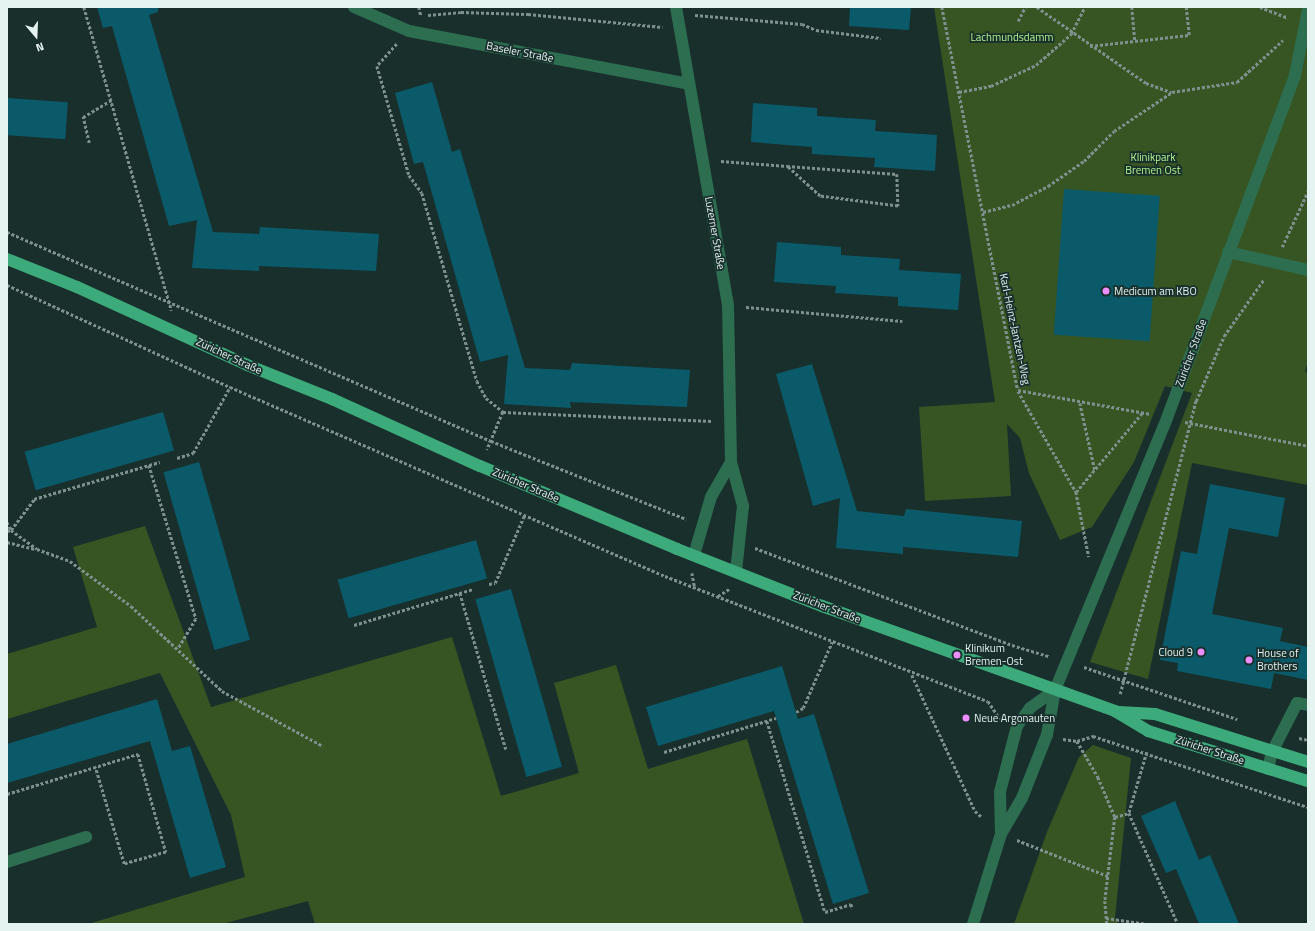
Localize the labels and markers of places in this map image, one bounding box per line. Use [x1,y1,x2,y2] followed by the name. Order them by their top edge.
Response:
[1114,284,1197,298] place label: Medicum am KBO
[1101,286,1111,296] marker: Medicum am KBO
[965,642,1023,668] place label: Klinikum Bremen-Ost
[1158,645,1193,659] place label: Cloud 9
[1196,647,1206,657] marker: Cloud 9
[1257,647,1299,673] place label: House of Brothers
[952,650,962,660] marker: Klinikum Bremen-Ost
[1244,655,1254,665] marker: House of Brothers
[974,711,1055,725] place label: Neue Argonauten
[961,713,971,723] marker: Neue Argonauten

